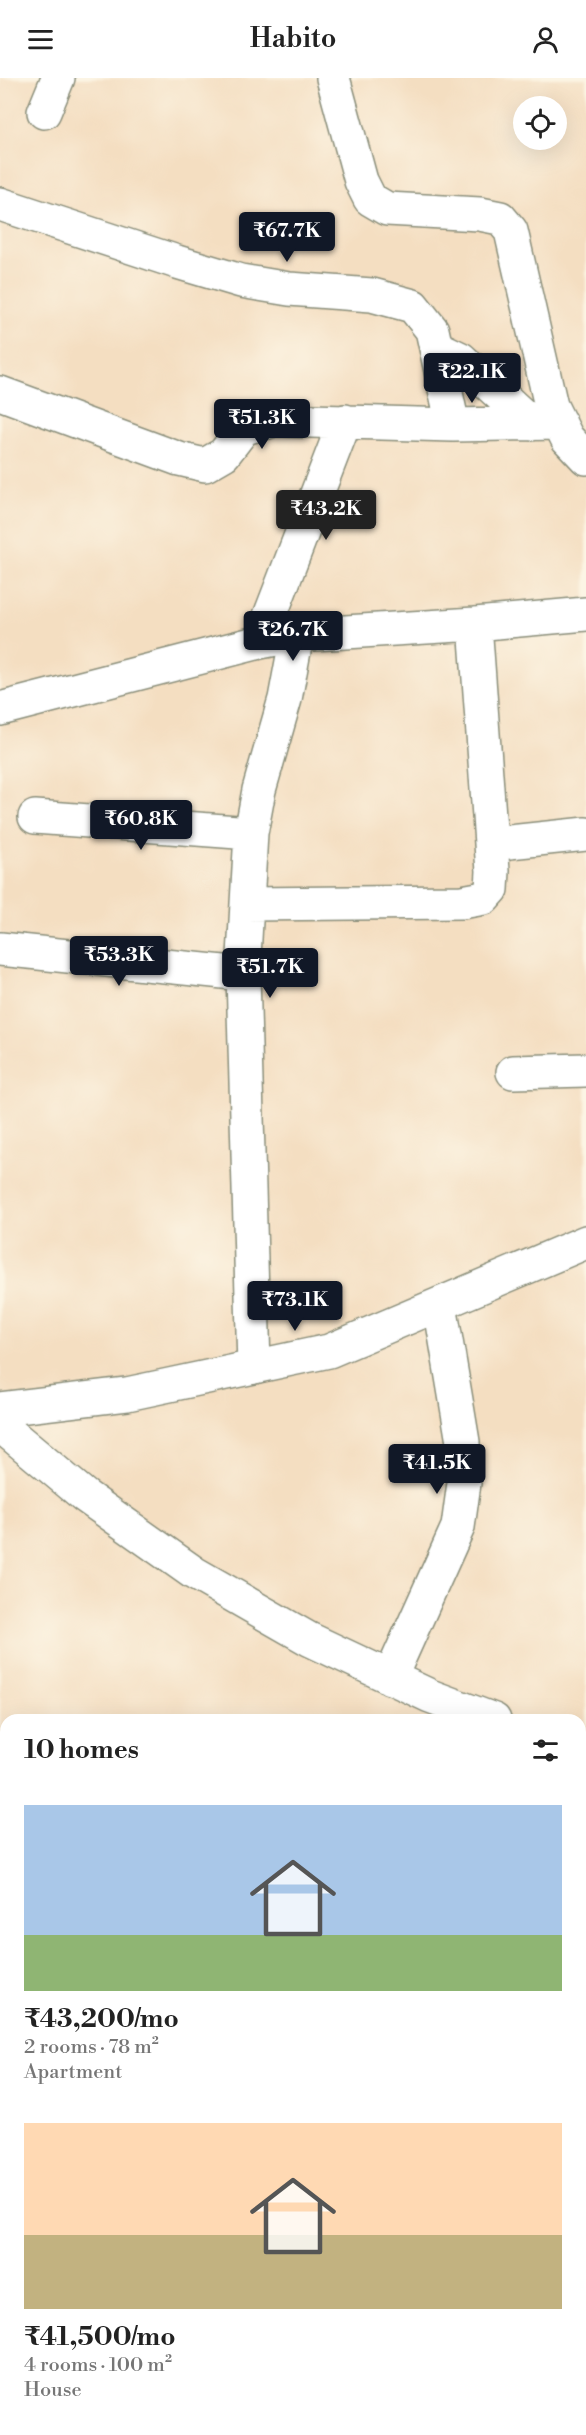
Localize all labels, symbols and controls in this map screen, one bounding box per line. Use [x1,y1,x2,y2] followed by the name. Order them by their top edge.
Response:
[250,22,336,56] text: Habito
[24,23,57,56] icon: menu
[529,23,562,56] icon: person
[513,96,567,150] map controls
[513,96,567,150] button: locate
[238,212,336,263] pin: ₹67.7K
[253,219,321,244] text: ₹67.7K
[423,353,521,404] pin: ₹22.1K
[438,360,506,385] text: ₹22.1K
[213,399,311,450] pin: ₹51.3K
[228,406,296,431] text: ₹51.3K
[277,490,375,541] pin: ₹43.2K
[290,497,362,522] text: ₹43.2K
[244,611,342,662] pin: ₹26.7K
[258,618,328,643] text: ₹26.7K
[92,800,190,851] pin: ₹60.8K
[104,807,178,832] text: ₹60.8K
[70,936,168,987] pin: ₹53.3K
[84,943,154,968] text: ₹53.3K
[221,948,319,999] pin: ₹51.7K
[236,955,304,980] text: ₹51.7K
[246,1281,344,1332] pin: ₹73.1K
[261,1288,329,1313] text: ₹73.1K
[388,1444,486,1495] pin: ₹41.5K
[402,1451,472,1476] text: ₹41.5K
[24,1734,139,1766] text: 10 homes
[529,1734,562,1767] icon: filters
[239,1844,347,1952] icon: home
[24,2003,179,2035] text: ₹43,200/mo
[24,2035,159,2060] text: 2 rooms · 78 m²
[24,2060,122,2085] text: Apartment
[239,2162,347,2270] icon: home
[24,2321,175,2353] text: ₹41,500/mo
[24,2353,172,2378] text: 4 rooms · 100 m²
[24,2378,82,2403] text: House

